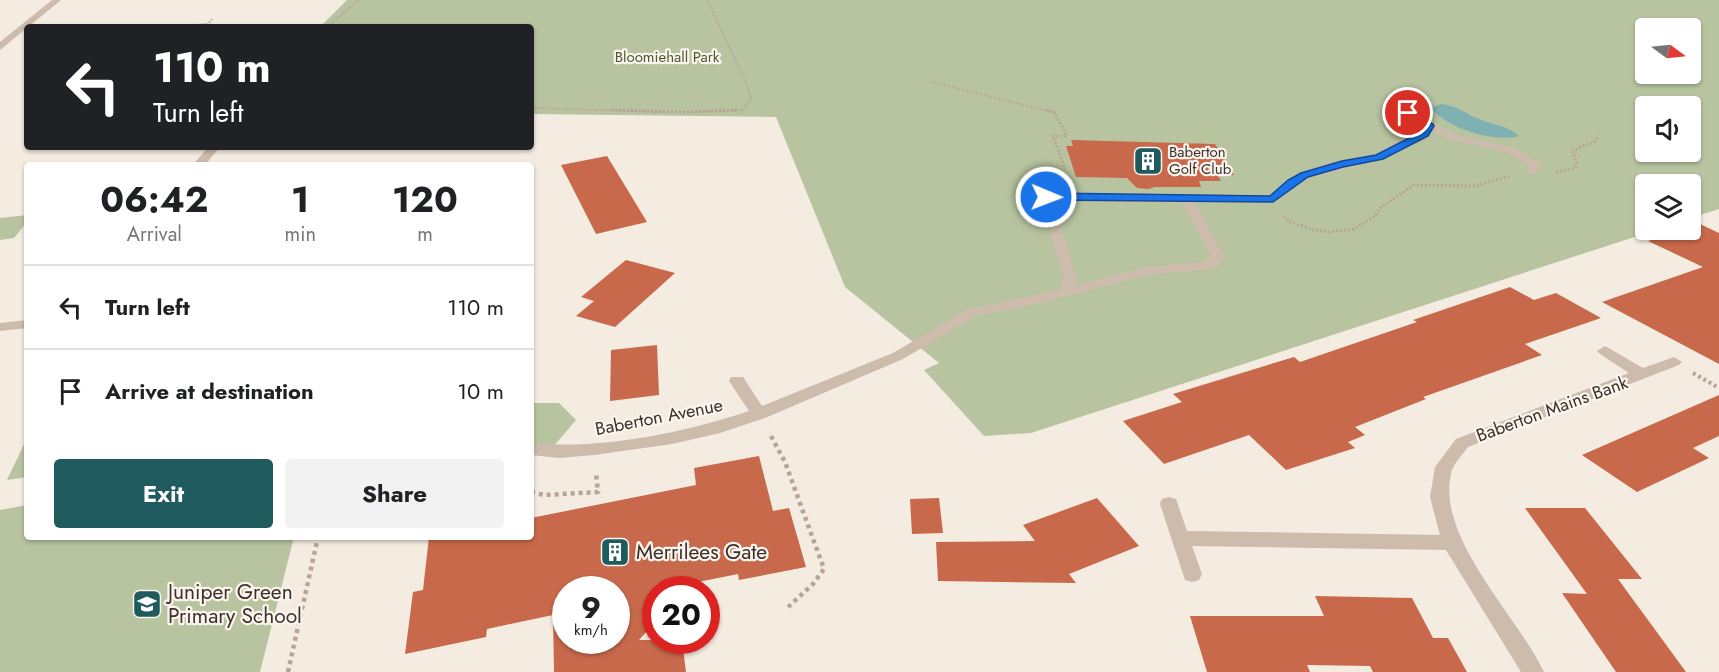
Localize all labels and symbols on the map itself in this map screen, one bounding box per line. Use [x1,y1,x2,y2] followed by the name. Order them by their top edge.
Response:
[1635,18,1701,84] north arrow
[615,46,720,68] park label: Bloomiehall Park
[1382,87,1433,138] pin
[1169,141,1232,180] place label: Baberton Golf Club
[1132,145,1164,177] building icon: Baberton Golf Club
[1014,165,1078,229] position arrow
[1473,369,1631,448] street label: Baberton Mains Bank
[593,392,725,442] street label: Baberton Avenue
[599,536,631,568] building icon: Merrilees Gate
[636,537,767,567] place label: Merrilees Gate
[642,576,720,654] speed limit sign: 20
[165,577,302,631] place label: Juniper Green Primary School
[131,588,163,620] school or university icon: Juniper Green Primary School

